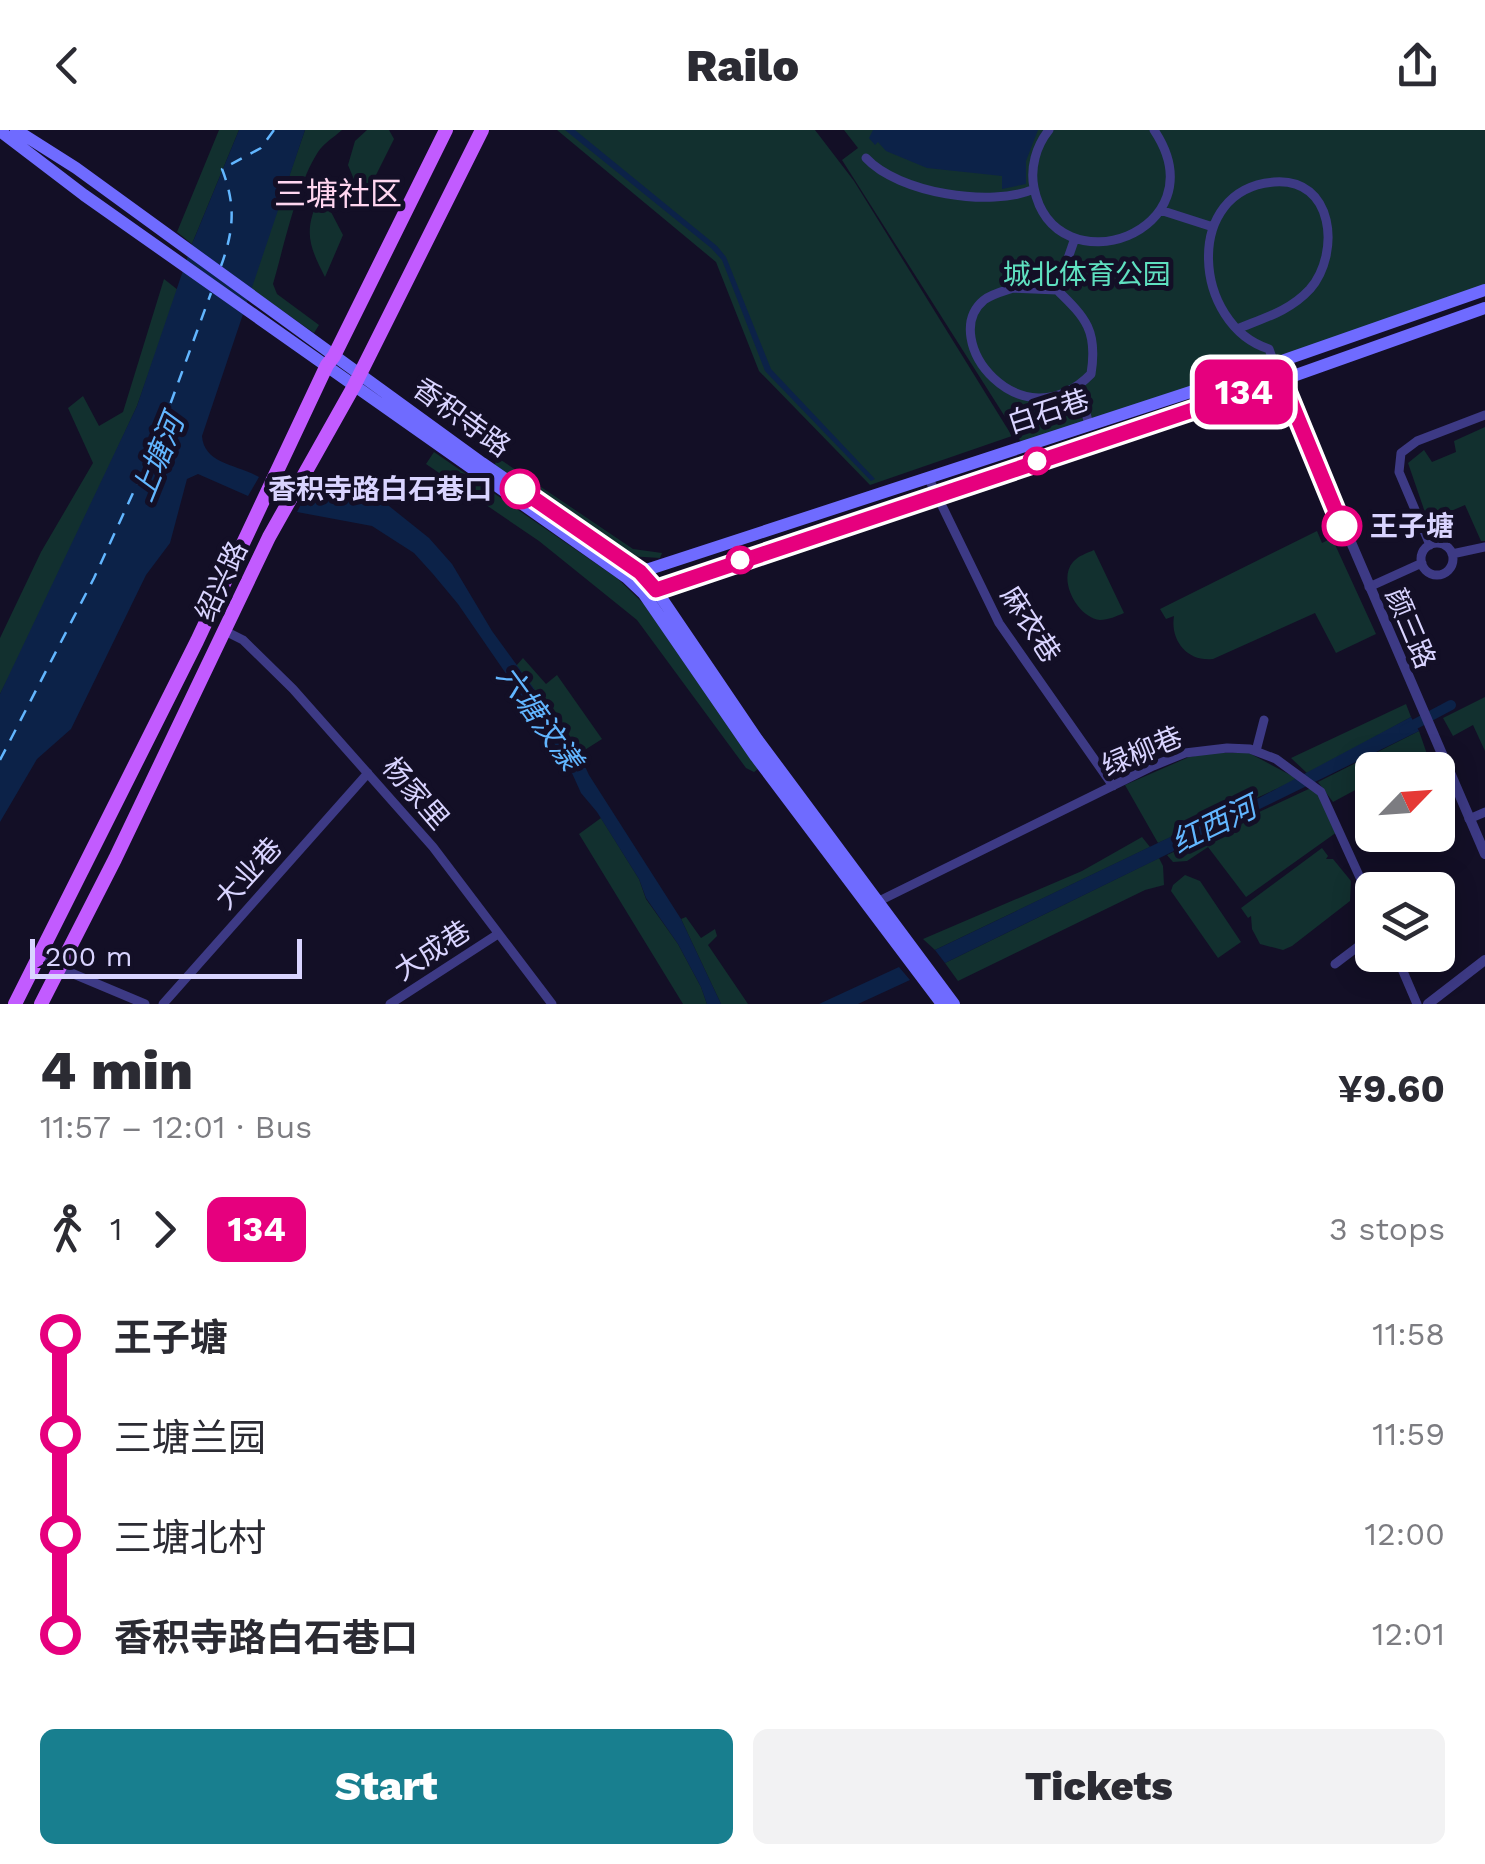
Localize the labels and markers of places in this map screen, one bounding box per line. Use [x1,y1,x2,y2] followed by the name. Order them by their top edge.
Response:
[1024,448,1050,474] unlabelled marker
[501,470,539,508] marker: 香积寺路白石巷口
[268,473,492,506] place label: 香积寺路白石巷口
[1323,507,1361,545] marker: 王子塘
[1370,510,1454,543] place label: 王子塘
[727,547,753,573] unlabelled marker

